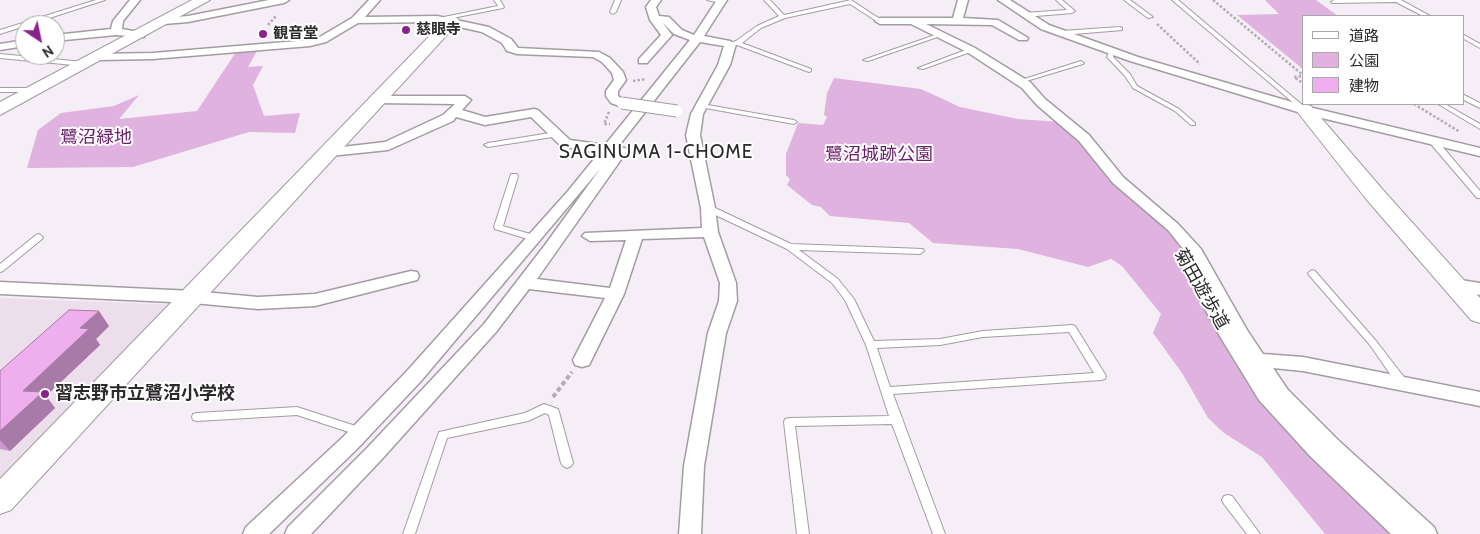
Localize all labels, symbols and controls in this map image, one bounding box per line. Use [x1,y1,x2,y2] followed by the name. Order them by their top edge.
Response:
[15,15,65,65] north arrow
[1302,15,1465,105] legend
[416,21,461,39] place label: 慈眼寺
[400,24,412,36] marker: 慈眼寺
[273,25,318,43] place label: 観音堂
[1349,27,1379,45] text: 道路
[257,28,269,40] marker: 観音堂
[39,41,57,62] text: N
[1349,52,1379,70] text: 公園
[1349,77,1379,95] text: 建物
[60,127,132,149] park label: 鷺沼緑地
[557,141,755,163] district label: SAGINUMA 1-CHOME
[825,144,933,166] park label: 鷺沼城跡公園
[1169,245,1233,333] street label: 菊田遊歩道
[55,383,235,405] place label: 習志野市立鷺沼小学校
[39,388,51,400] marker: 習志野市立鷺沼小学校

